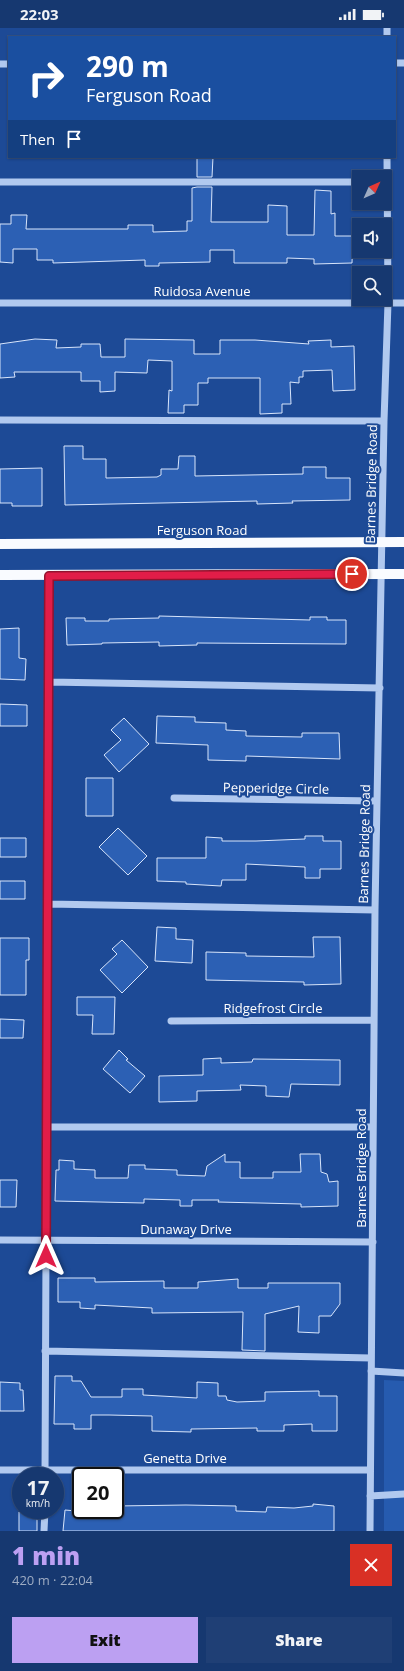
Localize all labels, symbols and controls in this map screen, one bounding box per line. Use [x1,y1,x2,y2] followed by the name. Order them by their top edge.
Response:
[20,4,59,24] text: 22:03
[86,47,169,85] text: 290 m
[20,52,72,104] icon: right
[86,83,212,107] text: Ferguson Road
[63,128,85,150] icon: arrive
[20,129,55,149] text: Then
[352,170,392,210] north arrow
[352,170,392,306] map controls
[352,218,392,258] button: sound
[352,266,392,306] button: search
[153,282,251,300] street label: Ruidosa Avenue
[361,424,381,544] street label: Barnes Bridge Road
[157,521,247,539] street label: Ferguson Road
[335,557,369,591] pin
[341,563,363,585] icon: arrive
[223,778,329,798] street label: Pepperidge Circle
[354,784,374,904] street label: Barnes Bridge Road
[224,999,322,1017] street label: Ridgefrost Circle
[352,1108,370,1228] street label: Barnes Bridge Road
[140,1220,232,1238] street label: Dunaway Drive
[25,1235,67,1277] position arrow
[143,1449,227,1467] street label: Genetta Drive
[72,1467,124,1519] speed limit sign: 20
[27,1474,49,1501] text: 17
[26,1496,50,1510] text: km/h
[12,1539,80,1572] text: 1 min
[350,1544,392,1586] button: close
[12,1571,93,1589] text: 420 m · 22:04
[12,1617,198,1663] button: Exit
[206,1617,392,1663] button: Share

